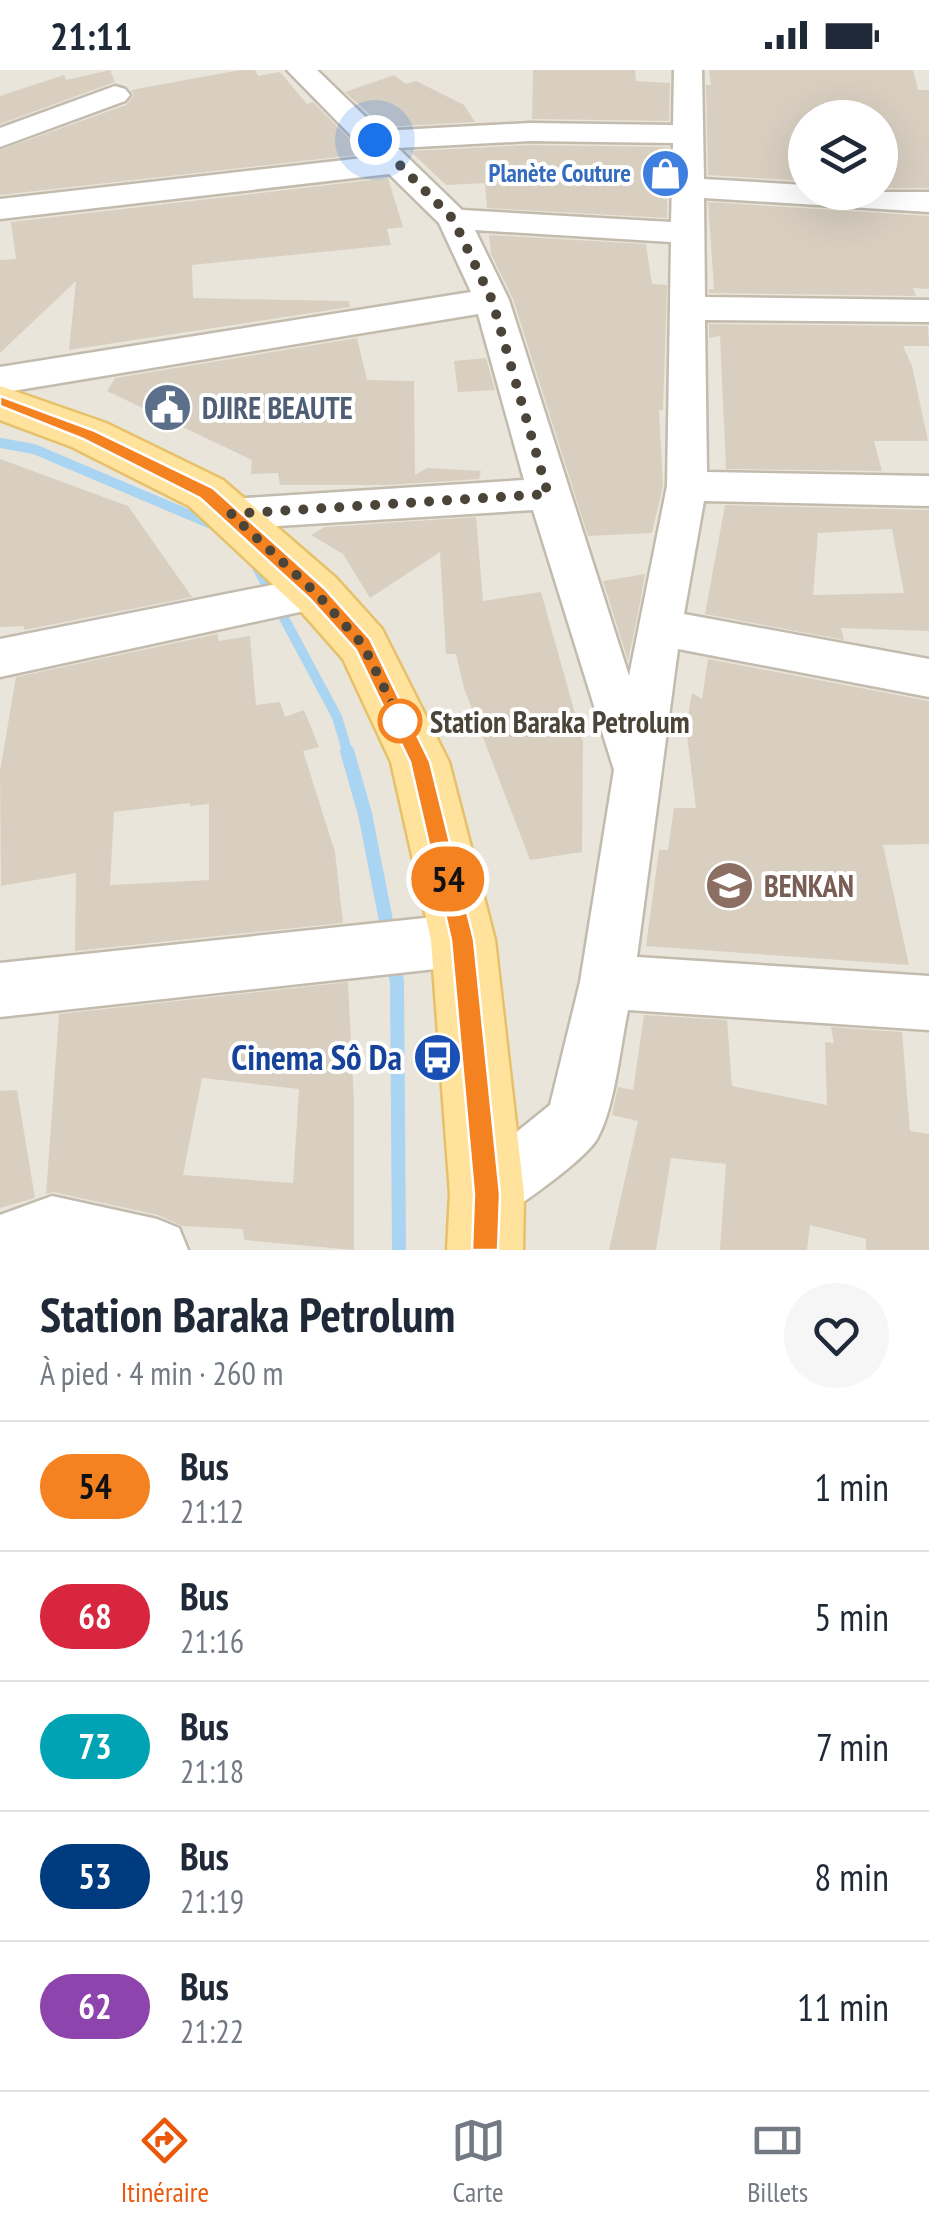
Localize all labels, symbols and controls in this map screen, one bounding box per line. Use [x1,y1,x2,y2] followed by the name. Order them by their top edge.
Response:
[50,11,132,60] text: 21:11
[788,100,898,210] map controls
[788,100,898,210] button: layers
[350,115,400,165] your location
[640,147,692,199] shop icon: Planète Couture
[489,157,631,189] place label: Planète Couture
[141,381,193,433] public building icon: DJIRE BEAUTE
[202,388,353,427] place label: DJIRE BEAUTE
[379,700,421,742] marker: Station Baraka Petrolum
[430,702,690,741] place label: Station Baraka Petrolum
[403,846,493,912] line badge: 54
[431,856,465,902] text: 54
[703,859,755,911] school or university icon: BENKAN
[764,866,854,905] place label: BENKAN
[411,1031,463,1083] bus stop icon: Cinema Sô Da
[231,1034,402,1080] place label: Cinema Sô Da
[40,1283,455,1345] text: Station Baraka Petrolum
[784,1283,889,1388] button: heart
[40,1352,283,1394] text: À pied · 4 min · 260 m
[180,1441,229,1490] text: Bus
[814,1462,889,1511] text: 1 min
[78,1463,112,1509] text: 54
[180,1490,244,1532] text: 21:12
[180,1571,229,1620] text: Bus
[814,1592,889,1641] text: 5 min
[78,1593,112,1639] text: 68
[180,1620,244,1662] text: 21:16
[180,1701,229,1750] text: Bus
[816,1722,889,1771] text: 7 min
[78,1723,112,1769] text: 73
[180,1750,244,1792] text: 21:18
[180,1831,229,1880] text: Bus
[814,1852,889,1901] text: 8 min
[78,1853,112,1899] text: 53
[180,1880,244,1922] text: 21:19
[180,1961,229,2010] text: Bus
[797,1982,889,2031] text: 11 min
[78,1983,112,2029] text: 62
[180,2010,244,2052] text: 21:22
[121,2113,209,2210] tab: Itinéraire
[451,2113,506,2210] tab: Carte
[747,2113,808,2210] tab: Billets

